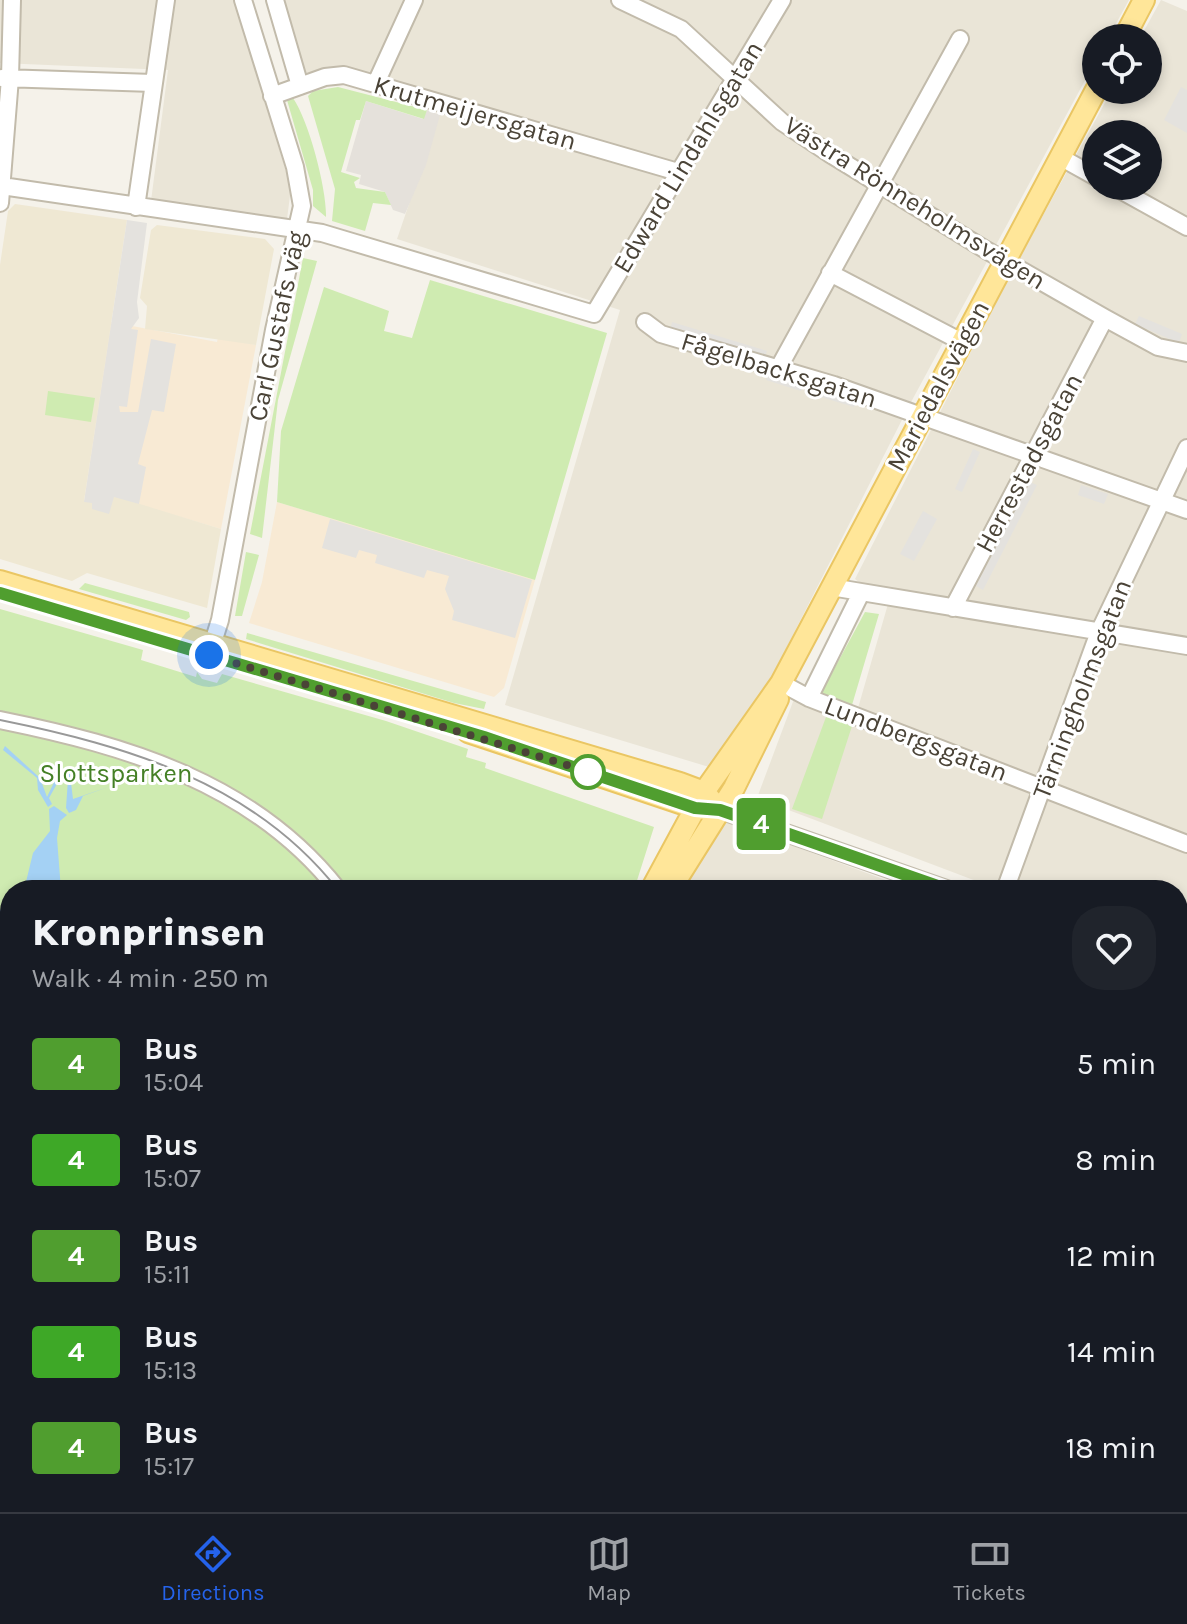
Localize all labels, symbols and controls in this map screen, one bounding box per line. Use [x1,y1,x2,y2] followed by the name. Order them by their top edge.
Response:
[1082,24,1162,200] map controls
[1082,24,1162,104] button: locate
[607,35,769,279] street label: Edward Lindahlsgatan
[370,69,580,157] street label: Krutmeijersgatan
[778,110,1052,296] street label: Västra Rönneholmsvägen
[1082,120,1162,200] button: layers
[242,228,312,424] street label: Carl Gustafs väg
[880,295,996,477] street label: Mariedalsvägen
[677,326,881,414] street label: Fågelbacksgatan
[969,368,1089,558] street label: Herrestadsgatan
[1026,575,1138,803] street label: Tärningholmsgatan
[189,635,229,675] your location
[820,690,1012,788] street label: Lundbergsgatan
[571,755,605,789] unlabelled marker
[39,758,193,789] park label: Slottsparken
[735,798,787,850] line badge: 4
[753,807,769,840] text: 4
[1072,906,1156,990] button: heart
[32,910,265,955] text: Kronprinsen
[32,963,269,994] text: Walk · 4 min · 250 m
[144,1031,198,1067] text: Bus
[1077,1046,1156,1082] text: 5 min
[68,1047,84,1080] text: 4
[144,1067,203,1098] text: 15:04
[144,1127,198,1163] text: Bus
[1075,1142,1156,1178] text: 8 min
[68,1143,84,1176] text: 4
[144,1163,201,1194] text: 15:07
[144,1223,198,1259] text: Bus
[1066,1238,1156,1274] text: 12 min
[68,1239,84,1272] text: 4
[144,1259,190,1290] text: 15:11
[144,1319,198,1355] text: Bus
[1067,1334,1156,1370] text: 14 min
[68,1335,84,1368] text: 4
[144,1355,197,1386] text: 15:13
[144,1415,198,1451] text: Bus
[1065,1430,1156,1466] text: 18 min
[68,1431,84,1464] text: 4
[144,1451,194,1482] text: 15:17
[161,1532,265,1606] tab: Directions
[587,1532,631,1606] tab: Map
[953,1532,1026,1606] tab: Tickets

